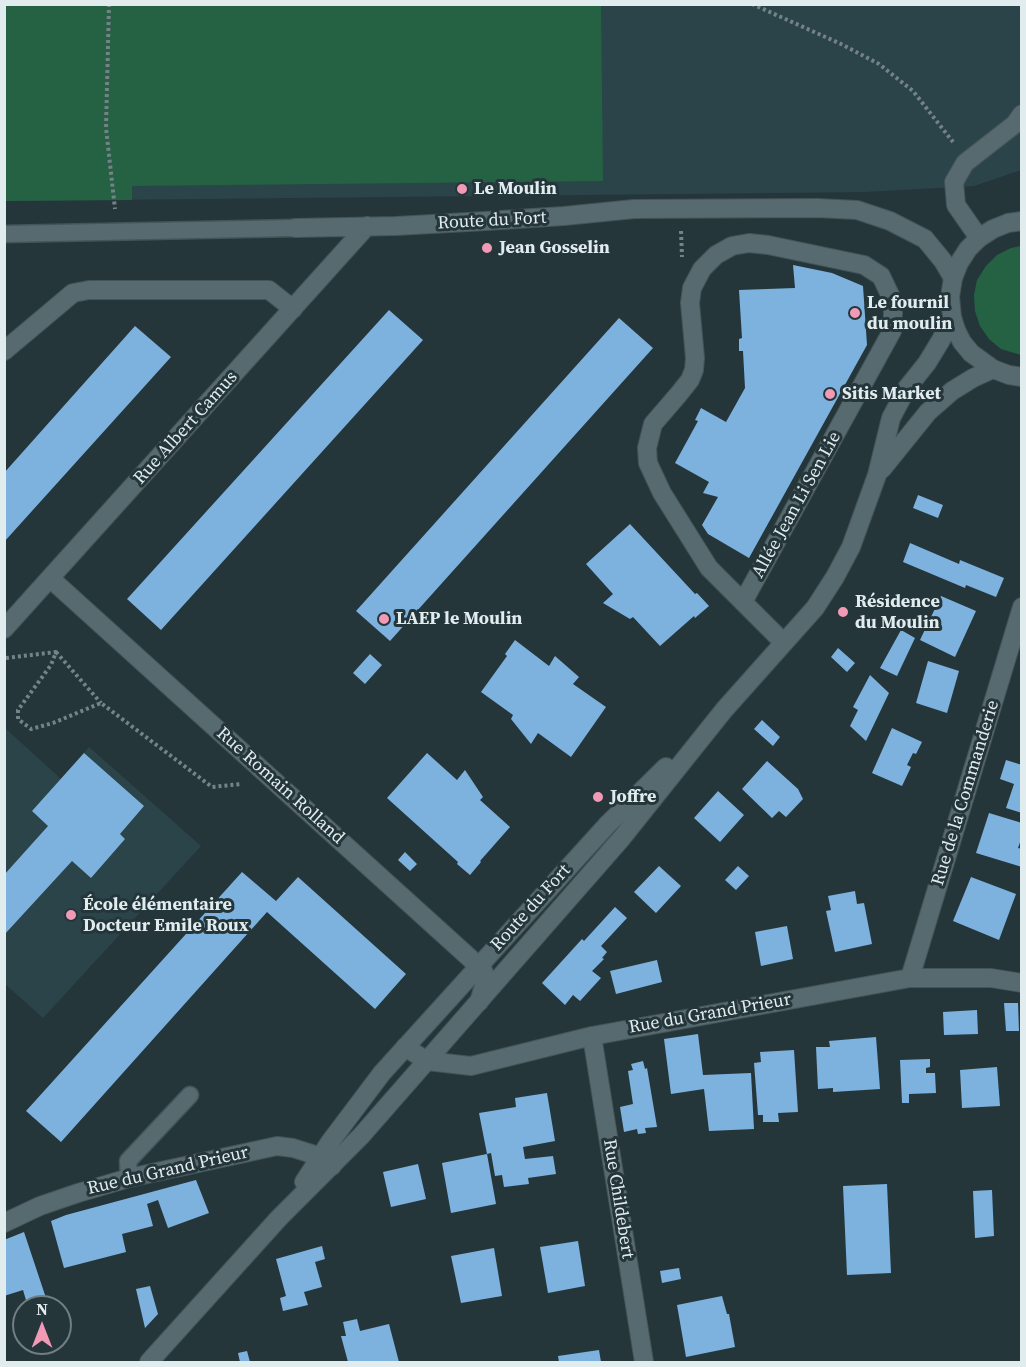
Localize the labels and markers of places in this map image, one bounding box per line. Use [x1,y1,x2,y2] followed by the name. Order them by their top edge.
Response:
[474,178,557,200] place label: Le Moulin
[455,182,469,196] marker: Le Moulin
[499,237,610,259] place label: Jean Gosselin
[480,241,494,255] marker: Jean Gosselin
[867,292,952,334] place label: Le fournil du moulin
[848,306,862,320] marker: Le fournil du moulin
[842,383,941,405] place label: Sitis Market
[823,387,837,401] marker: Sitis Market
[855,591,940,634] place label: Résidence du Moulin
[836,605,850,619] marker: Résidence du Moulin
[396,608,522,630] place label: LAEP le Moulin
[377,612,391,626] marker: LAEP le Moulin
[610,786,656,808] place label: Joffre
[591,790,605,804] marker: Joffre
[83,894,249,936] place label: École élémentaire Docteur Emile Roux
[64,908,78,922] marker: École élémentaire Docteur Emile Roux

